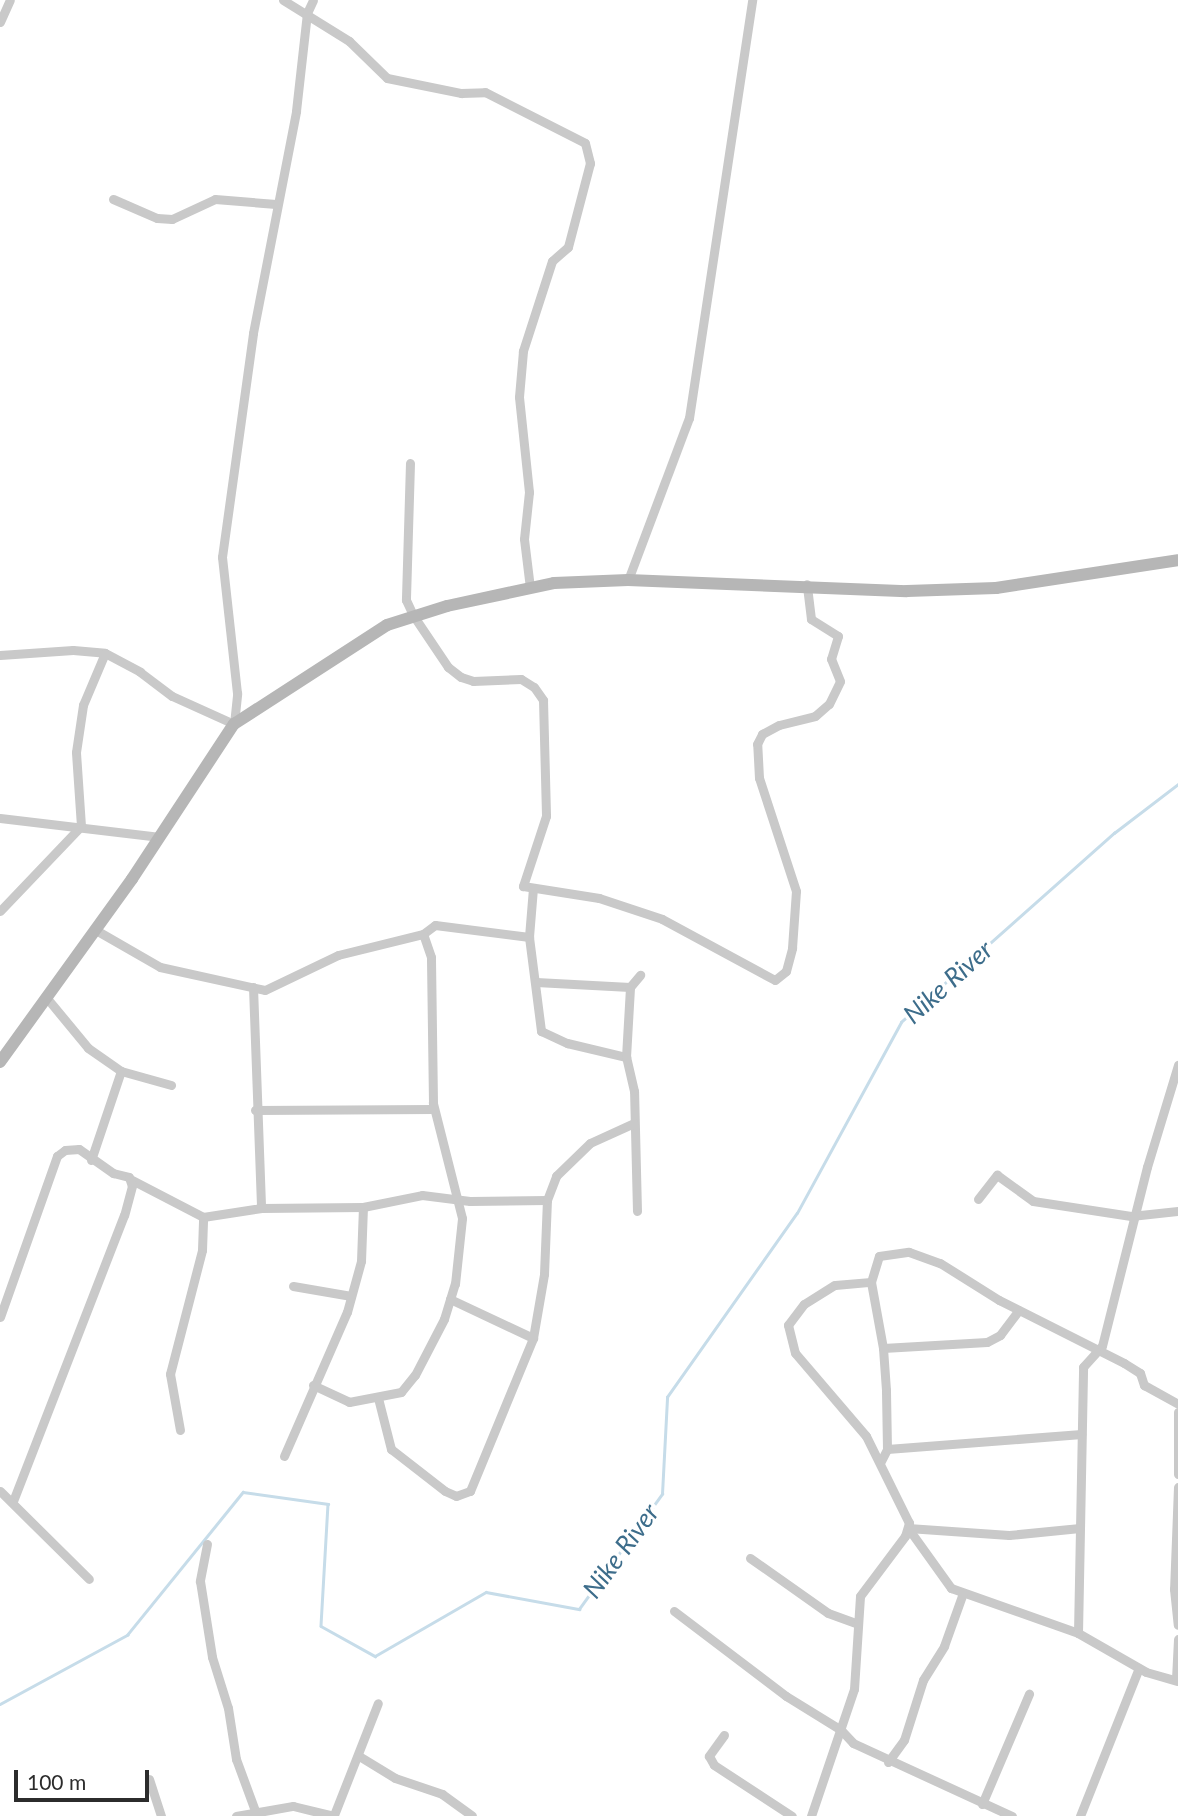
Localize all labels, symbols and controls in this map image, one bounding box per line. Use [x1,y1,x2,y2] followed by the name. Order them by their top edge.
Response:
[897,934,999,1030] water label: Nike River
[576,1498,666,1604] water label: Nike River
[18,1756,152,1800] scale bar
[27,1769,86,1794] text: 100 m

